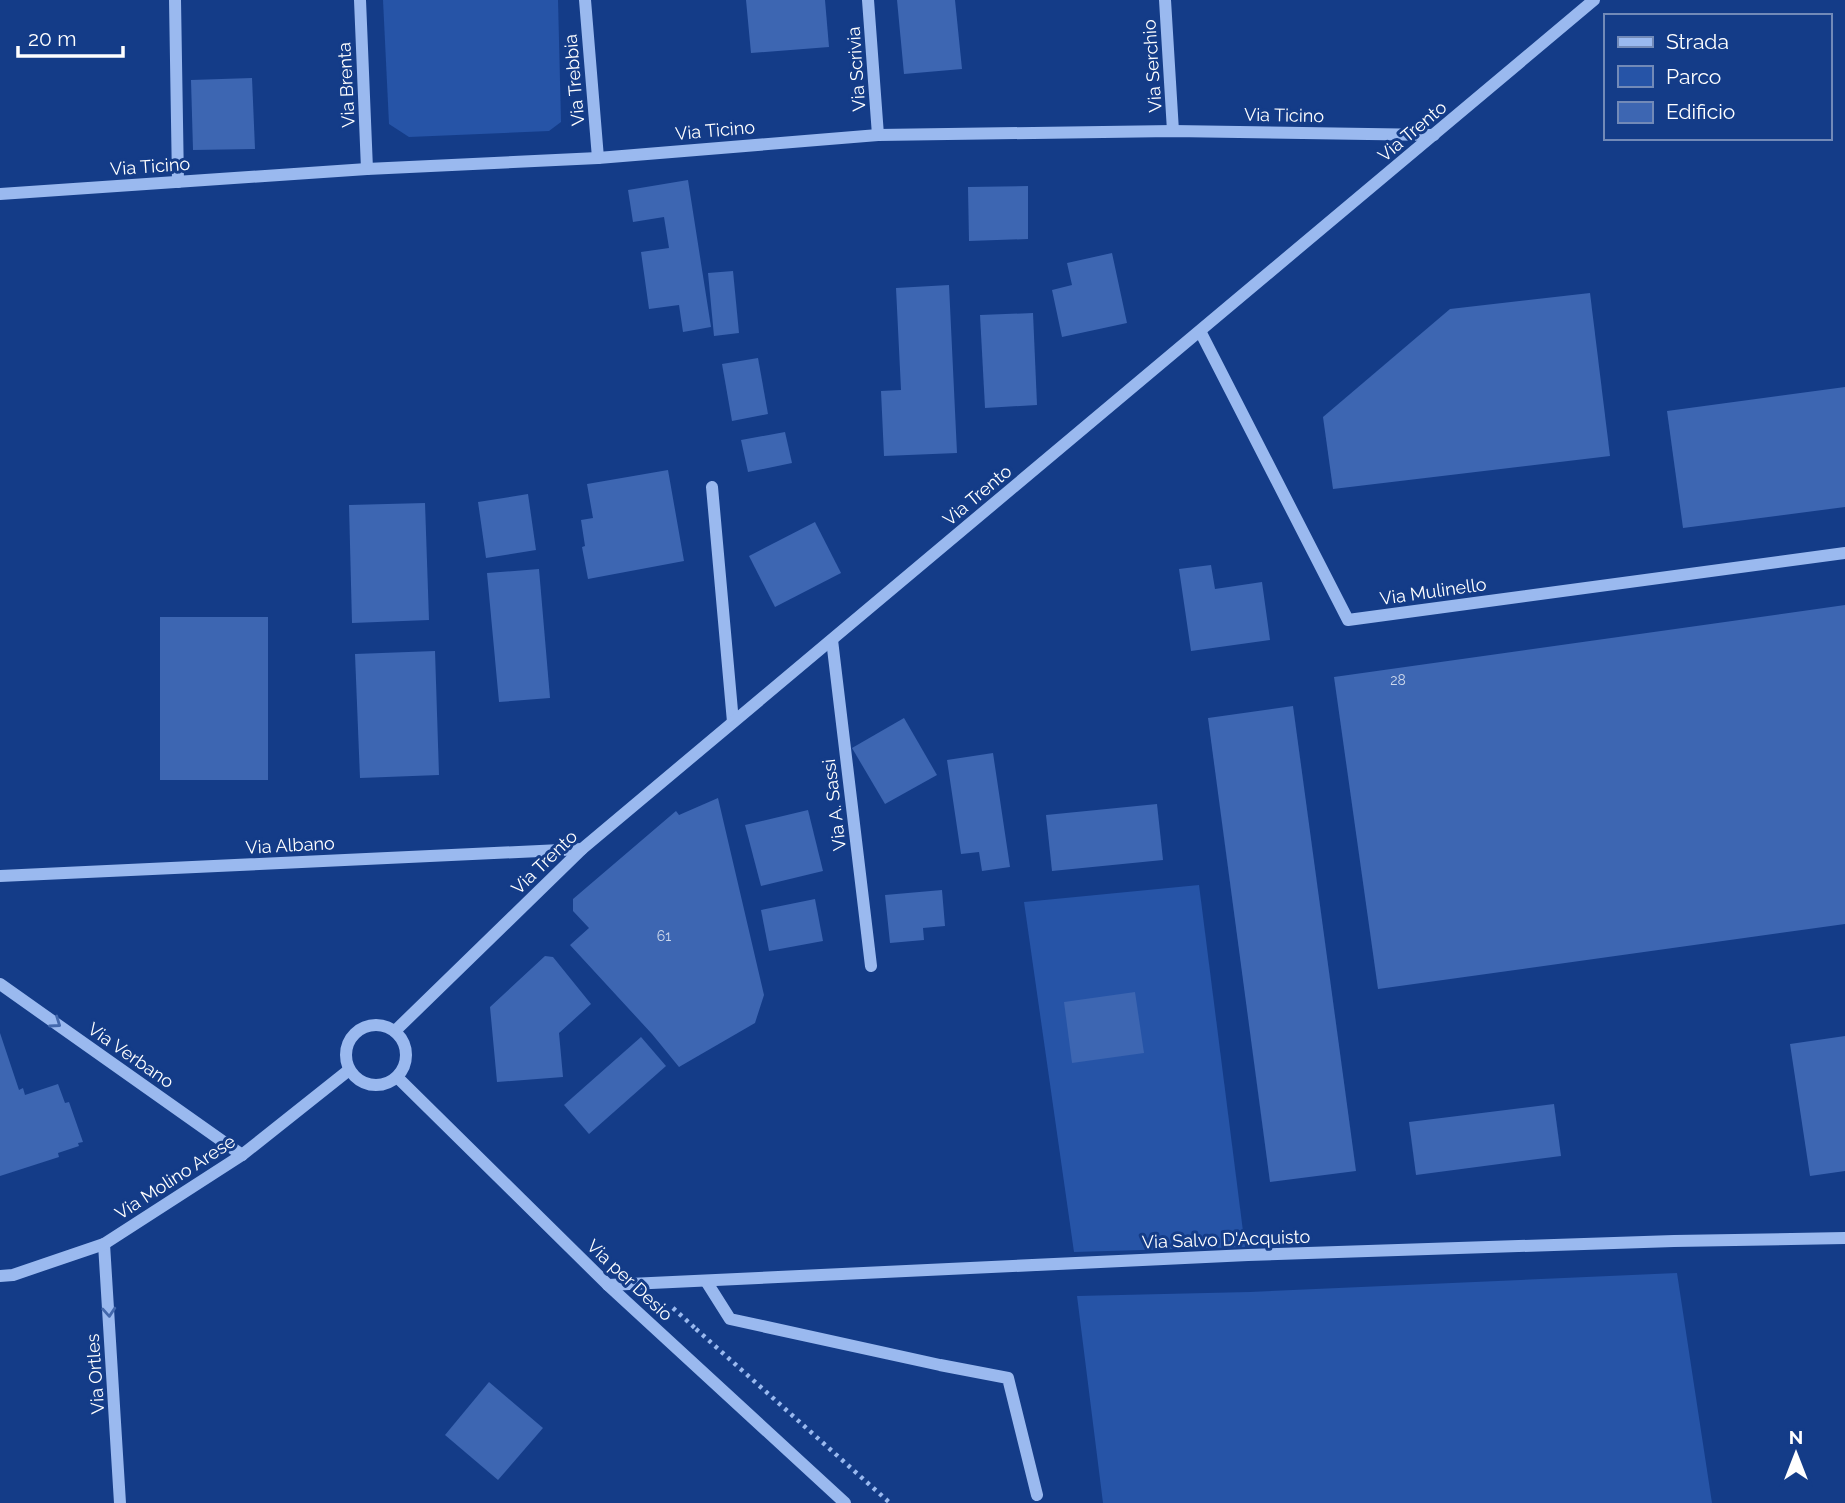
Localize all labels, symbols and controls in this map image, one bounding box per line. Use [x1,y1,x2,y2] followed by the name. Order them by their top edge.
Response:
[18,14,122,58] scale bar
[1604,14,1831,140] legend
[1138,19,1166,113] street label: Via Serchio
[28,26,76,51] text: 20 m
[843,26,869,112] street label: Via Scrivia
[1666,29,1729,54] text: Strada
[560,33,588,127] street label: Via Trebbia
[333,42,359,128] street label: Via Brenta
[1666,64,1721,89] text: Parco
[1373,96,1451,166] street label: Via Trento
[1666,99,1735,124] text: Edificio
[1244,104,1324,126] street label: Via Ticino
[674,116,756,144] street label: Via Ticino
[109,153,191,179] street label: Via Ticino
[938,460,1016,530] street label: Via Trento
[1378,573,1488,609] street label: Via Mulinello
[1390,672,1406,688] house number: 28
[818,758,850,852] street label: Via A. Sassi
[507,825,581,898] street label: Via Trento
[245,832,335,858] street label: Via Albano
[657,928,671,944] house number: 61
[48,1015,61,1027] one-way arrow
[84,1018,178,1092] street label: Via Verbano
[111,1130,239,1224] street label: Via Molino Arese
[1141,1226,1311,1252] street label: Via Salvo D'Acquisto
[583,1235,677,1325] street label: Via per Desio
[101,1307,116,1318] one-way arrow
[82,1333,108,1415] street label: Via Ortles
[1761,1419,1831,1489] north arrow
[1789,1426,1803,1448] text: N

